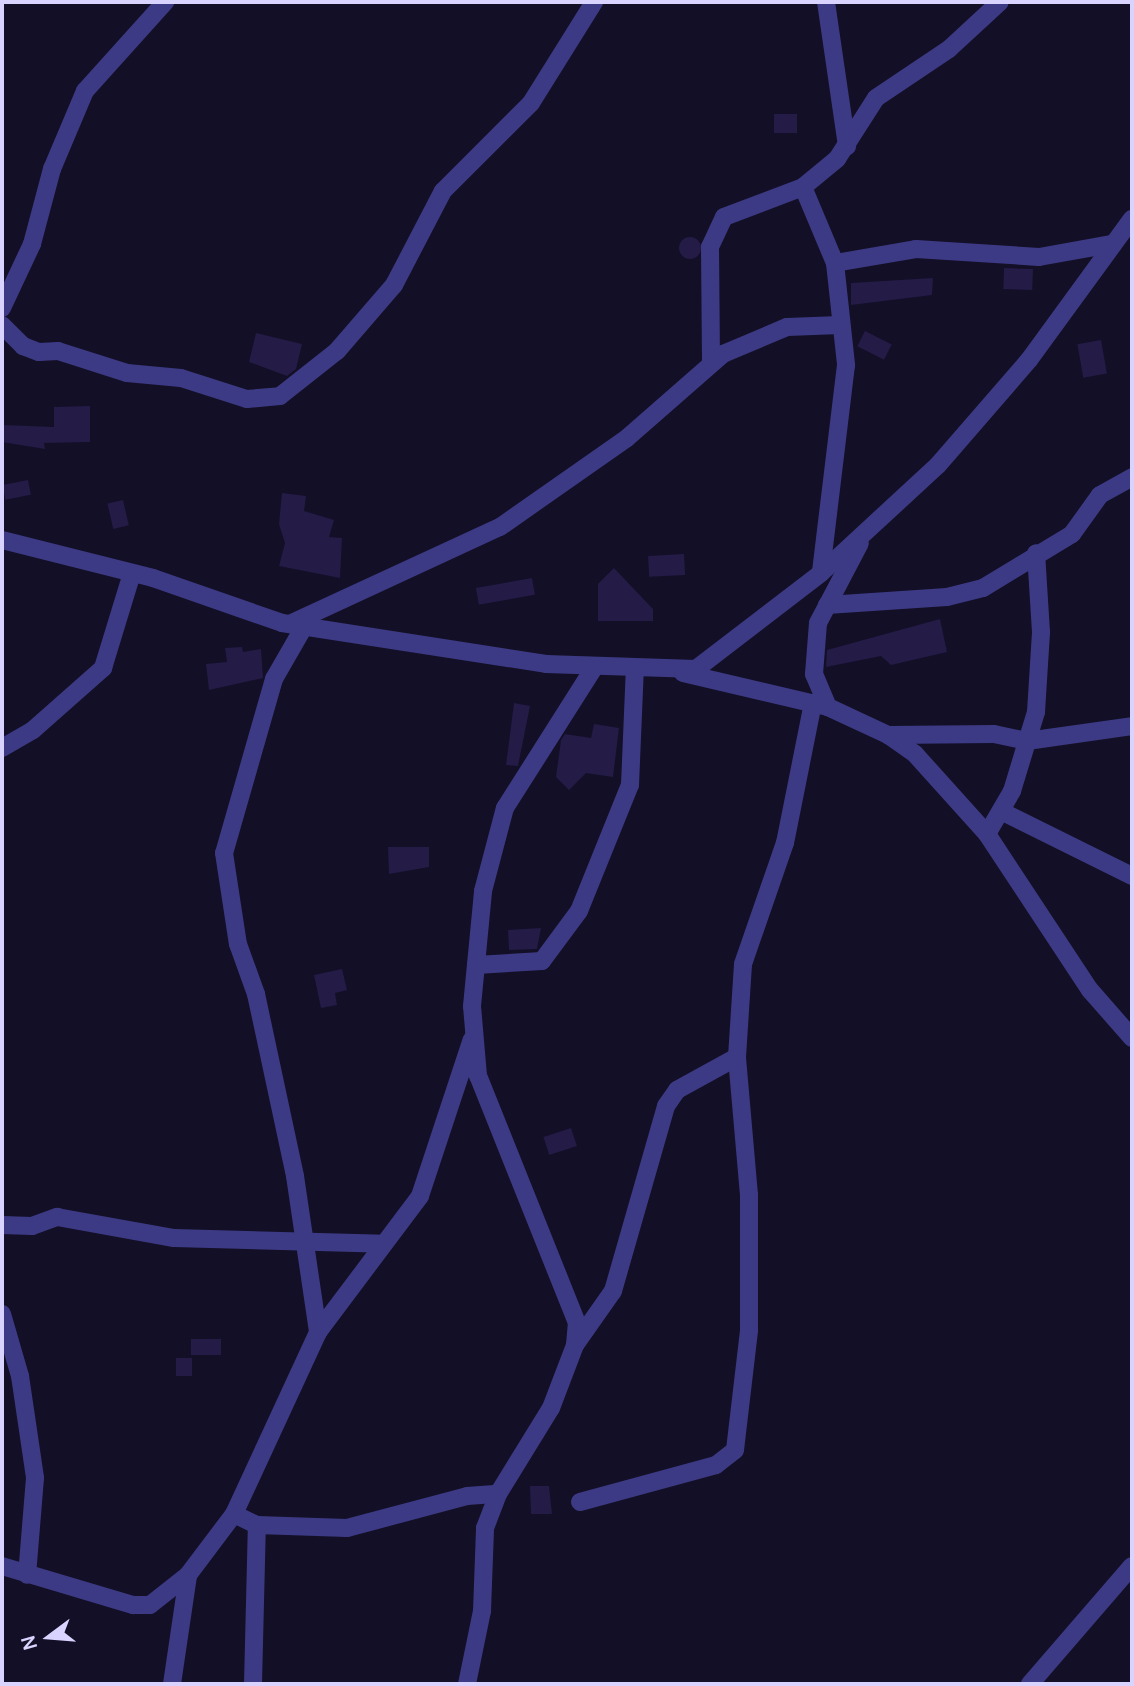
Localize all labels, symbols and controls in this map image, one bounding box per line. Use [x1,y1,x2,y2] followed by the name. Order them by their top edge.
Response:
[14,1602,84,1672] north arrow
[14,1633,43,1653] text: N

